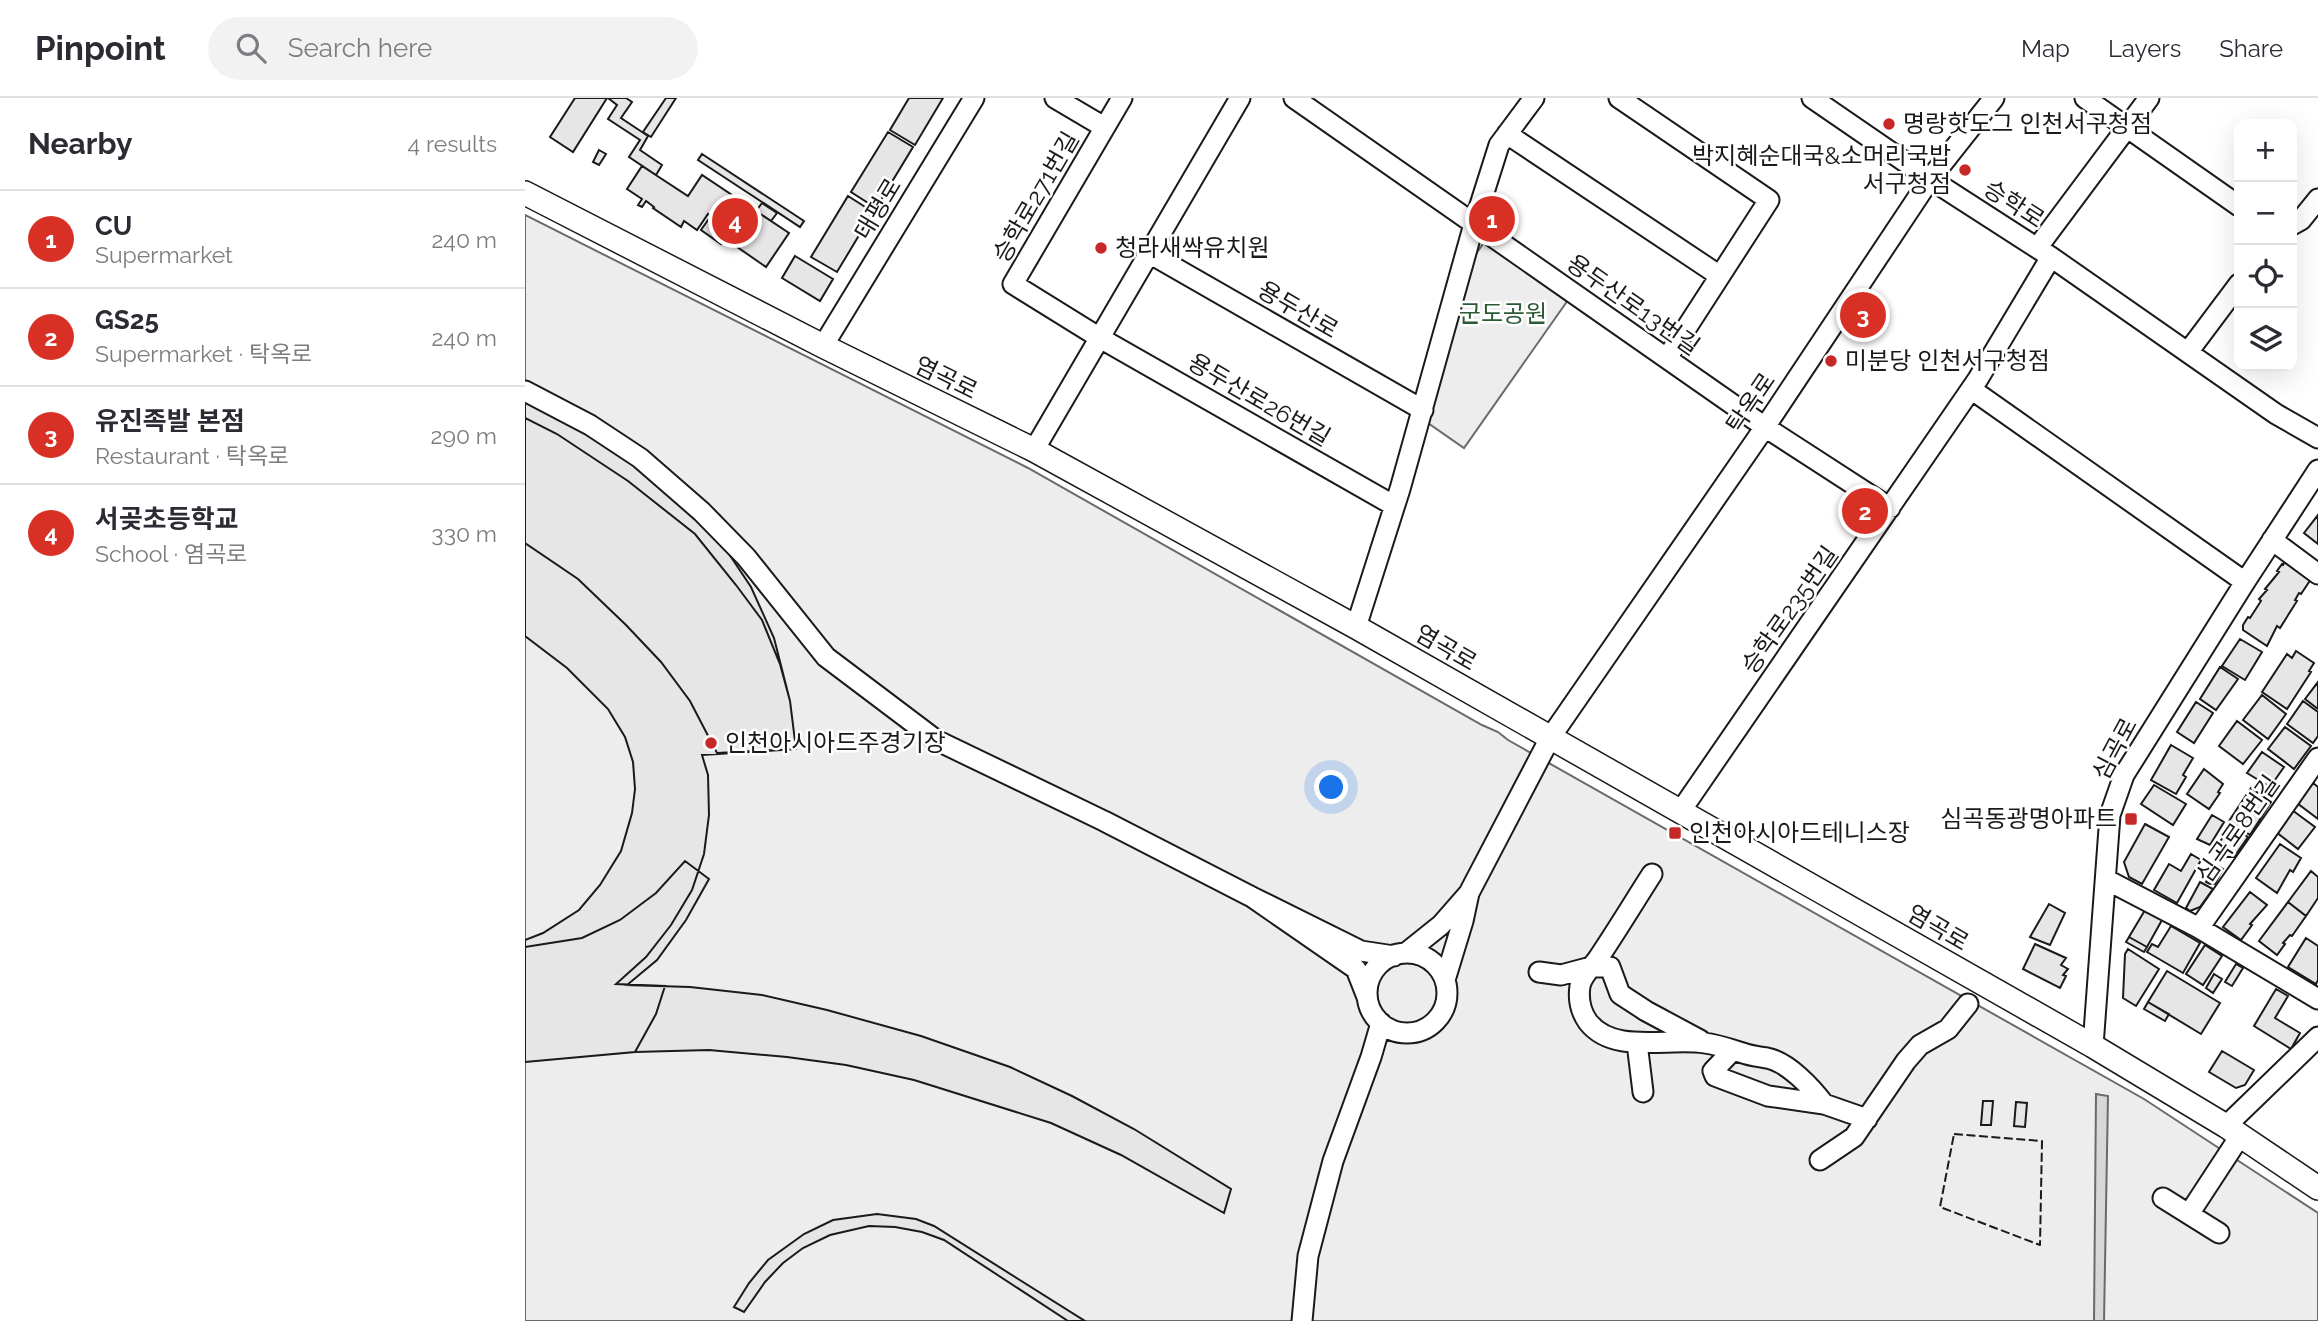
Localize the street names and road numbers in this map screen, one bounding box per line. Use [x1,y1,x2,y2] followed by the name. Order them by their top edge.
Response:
[987,126,1085,267] street label: 승학로271번길
[848,173,907,245] street label: 대평로
[1979,173,2050,234] street label: 승학로
[1561,248,1705,361] street label: 용두산로13번길
[1253,275,1344,344] street label: 용두산로
[1183,347,1336,452] street label: 용두산로26번길
[910,350,982,405] street label: 염곡로
[1720,367,1781,438] street label: 탁옥로
[1735,540,1844,679] street label: 승학로235번길
[1410,618,1482,677] street label: 염곡로
[2086,713,2143,785] street label: 심곡로
[2190,769,2285,888] street label: 심곡로8번길
[1902,898,1974,957] street label: 염곡로

